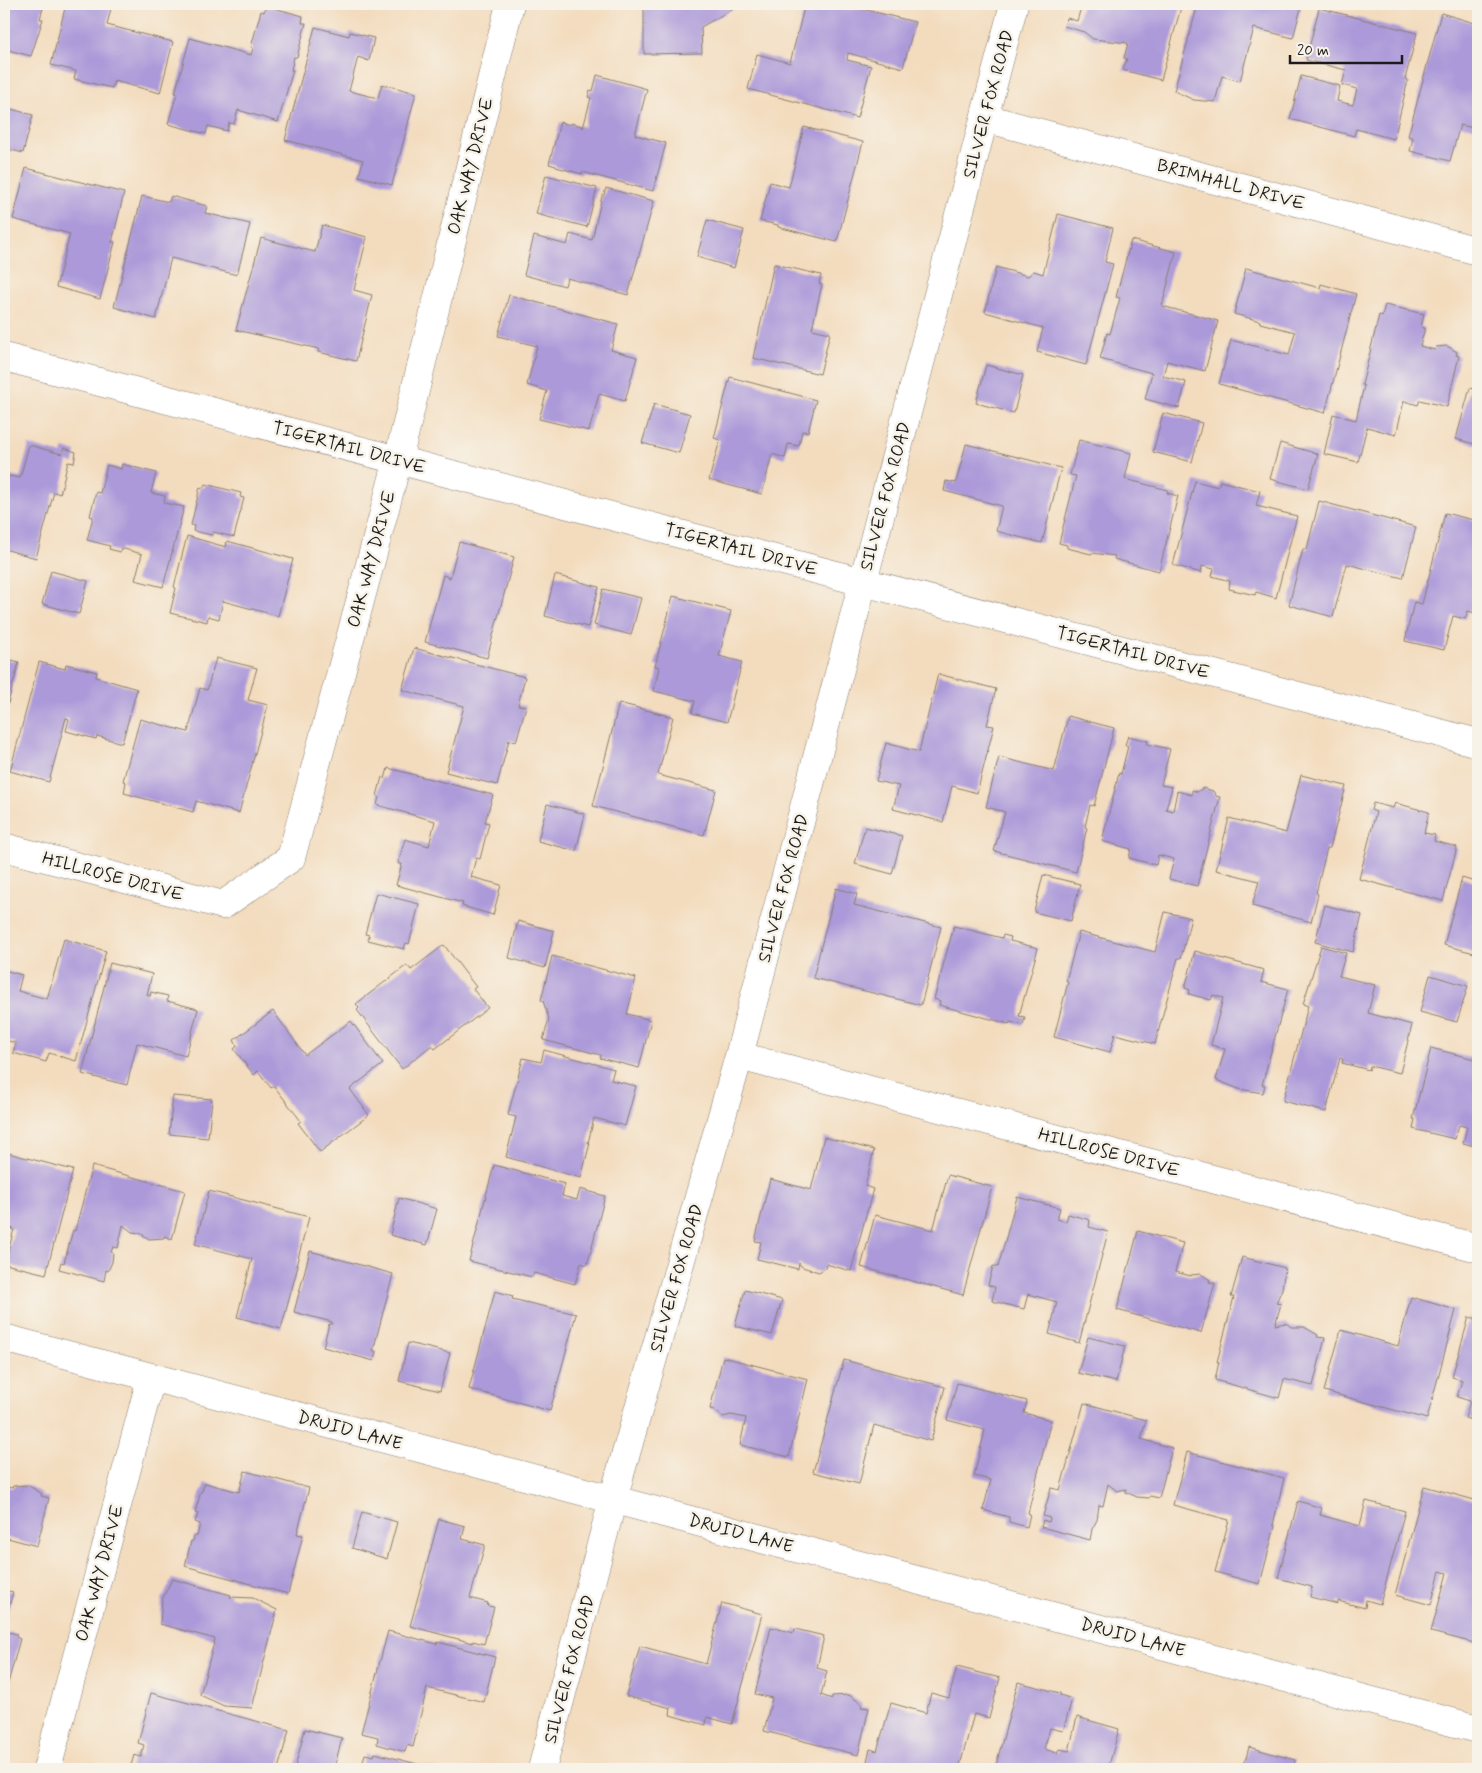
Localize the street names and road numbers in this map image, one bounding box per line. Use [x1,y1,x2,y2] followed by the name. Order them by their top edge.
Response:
[958,27,1020,181] street label: SILVER FOX ROAD
[442,95,500,237] street label: OAK WAY DRIVE
[1154,154,1308,216] street label: BRIMHALL DRIVE
[270,416,428,480] street label: TIGERTAIL DRIVE
[855,419,917,573] street label: SILVER FOX ROAD
[342,488,402,630] street label: OAK WAY DRIVE
[662,518,820,582] street label: TIGERTAIL DRIVE
[1054,621,1212,685] street label: TIGERTAIL DRIVE
[753,811,815,965] street label: SILVER FOX ROAD
[39,847,186,907] street label: HILLROSE DRIVE
[1035,1123,1182,1183] street label: HILLROSE DRIVE
[644,1201,710,1355] street label: SILVER FOX ROAD
[295,1405,405,1456] street label: DRUID LANE
[70,1502,130,1644] street label: OAK WAY DRIVE
[686,1508,796,1559] street label: DRUID LANE
[539,1592,601,1746] street label: SILVER FOX ROAD
[1078,1612,1188,1663] street label: DRUID LANE

